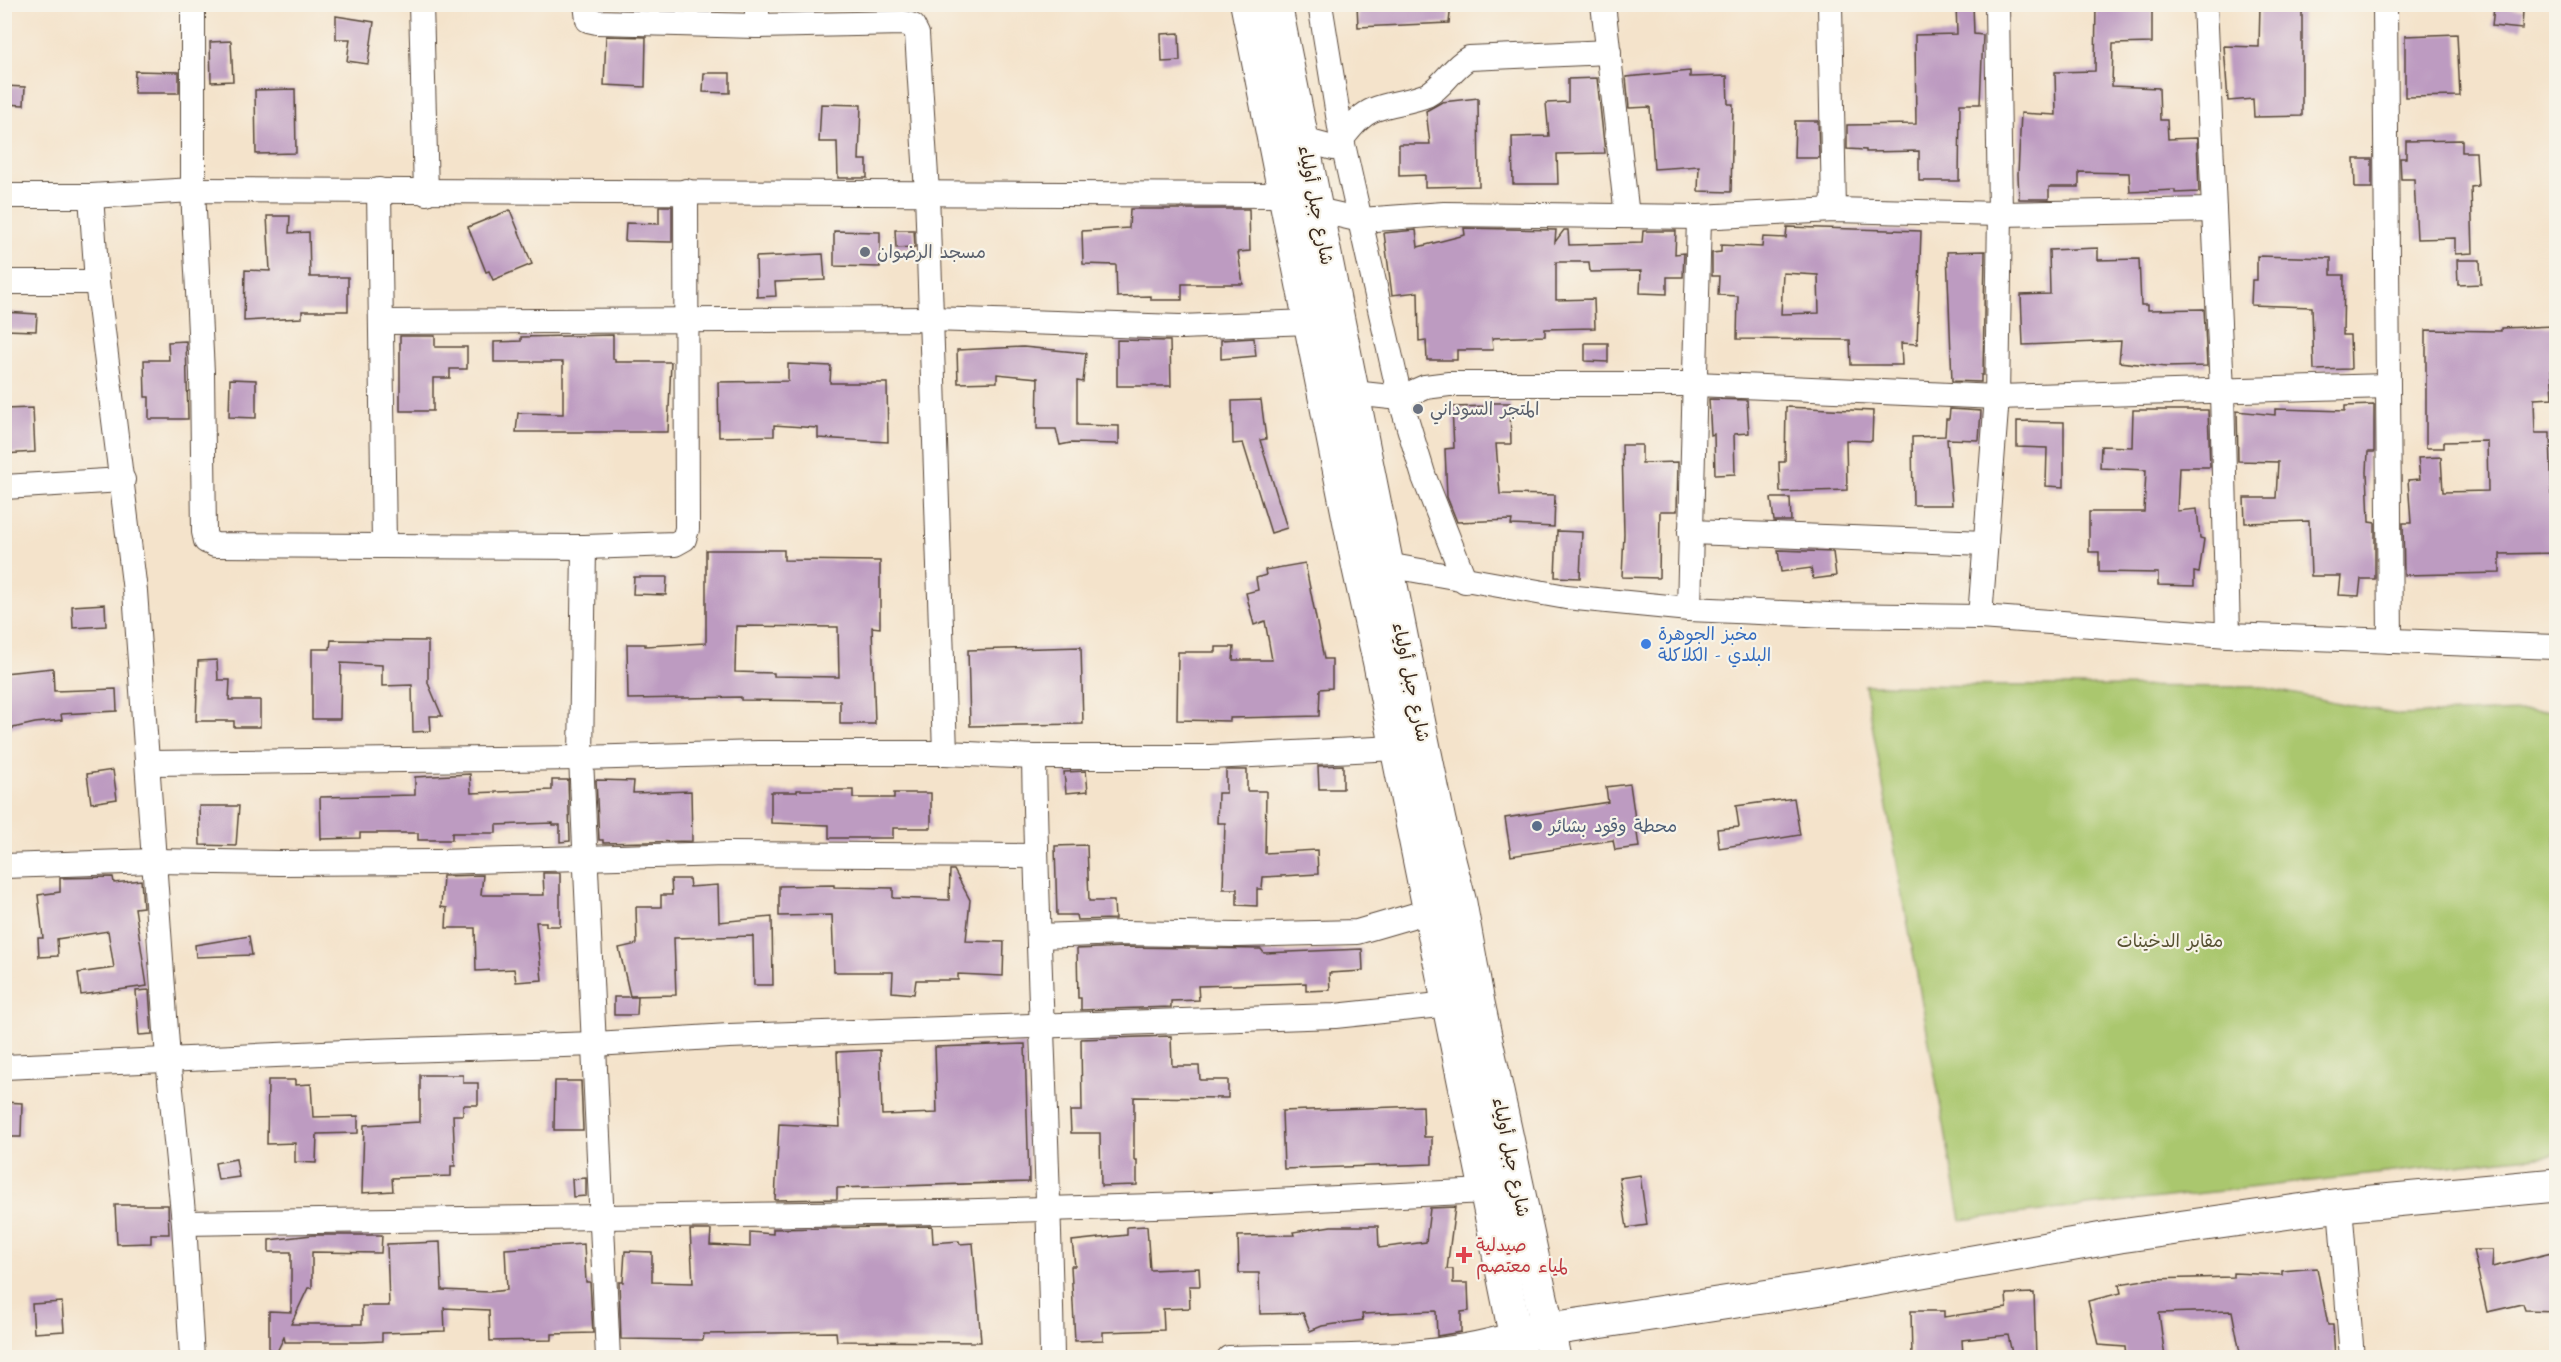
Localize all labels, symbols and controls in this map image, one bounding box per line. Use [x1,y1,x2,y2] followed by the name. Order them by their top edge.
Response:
[1292,143,1339,267] street label: شارع جبل أولياء
[877,240,986,265] place label: مسجد الرضوان
[858,245,872,259] marker: مسجد الرضوان
[1430,397,1539,425] place label: المتجر السوداني
[1411,402,1425,416] marker: المتجر السوداني
[1386,620,1435,744] street label: شارع جبل أولياء
[1658,622,1771,668] place label: مخبز الجوهرة البلدي - الكلاكلة
[1639,637,1653,651] marker: مخبز الجوهرة البلدي - الكلاكلة
[1547,814,1677,839] place label: محطة وقود بشائر
[1530,819,1544,833] marker: محطة وقود بشائر
[2117,929,2223,954] park label: مقابر الدخينات
[1486,1095,1535,1219] street label: شارع جبل أولياء
[1476,1233,1568,1280] place label: صيدلية لمياء معتصم
[1457,1248,1471,1262] marker: صيدلية لمياء معتصم

